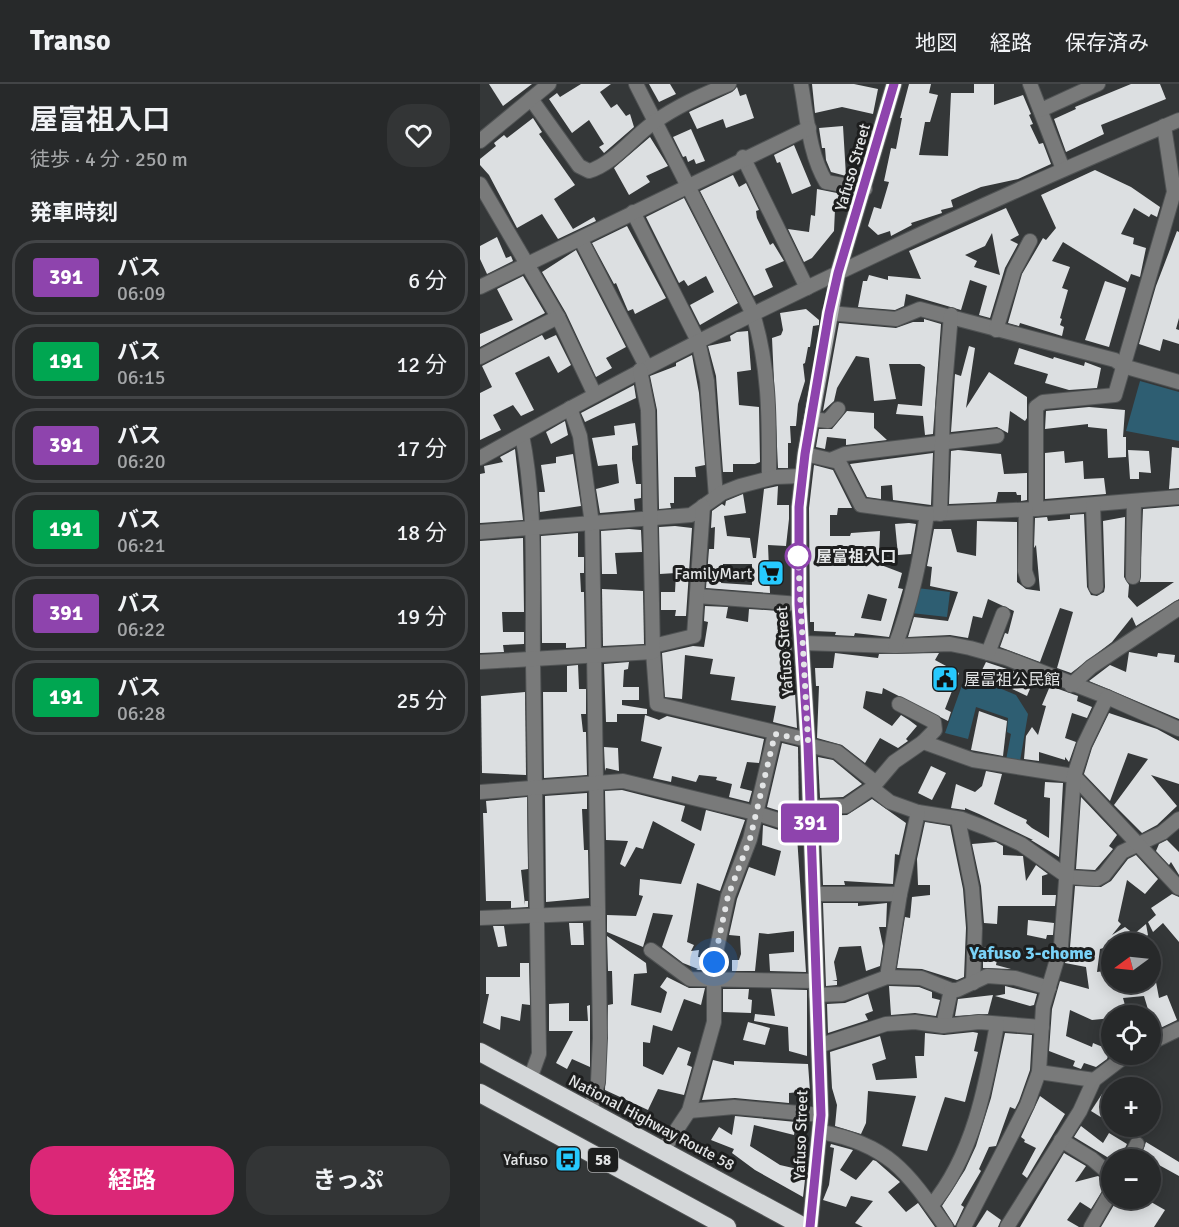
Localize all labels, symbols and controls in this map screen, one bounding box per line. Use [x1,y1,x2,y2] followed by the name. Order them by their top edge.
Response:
[30,24,111,58] text: Transo
[915,30,957,56] text: 地図
[990,30,1032,56] text: 経路
[1065,30,1149,56] text: 保存済み
[30,103,170,137] text: 屋富祖入口
[387,104,450,167] button: heart
[831,121,875,213] street label: Yafuso Street
[30,147,188,172] text: 徒歩 · 4 分 · 250 m
[30,199,118,226] text: 発車時刻
[117,254,161,281] text: バス
[49,264,83,290] text: 391
[408,267,447,294] text: 6 分
[117,281,166,306] text: 06:09
[117,338,161,365] text: バス
[49,348,83,374] text: 191
[396,351,447,378] text: 12 分
[117,365,166,390] text: 06:15
[117,422,161,449] text: バス
[49,432,83,458] text: 391
[396,435,447,462] text: 17 分
[117,449,166,474] text: 06:20
[117,506,161,533] text: バス
[49,516,83,542] text: 191
[396,519,447,546] text: 18 分
[117,533,166,558] text: 06:21
[785,543,811,569] marker: 屋富祖入口
[816,547,896,567] place label: 屋富祖入口
[756,558,786,588] supermarket icon: FamilyMart
[674,564,752,584] place label: FamilyMart
[117,590,161,617] text: バス
[49,600,83,626] text: 391
[396,603,447,630] text: 19 分
[772,605,798,697] street label: Yafuso Street
[117,617,166,642] text: 06:22
[930,664,960,694] public building icon: 屋冨祖公民館
[964,670,1060,690] place label: 屋冨祖公民館
[117,674,161,701] text: バス
[49,684,83,710] text: 191
[396,687,447,714] text: 25 分
[117,701,166,726] text: 06:28
[776,804,844,842] line badge: 391
[793,810,827,836] text: 391
[1101,933,1161,993] north arrow
[1101,933,1161,1209] map controls
[968,942,1093,964] district label: Yafuso 3-chome
[699,947,729,977] your location
[1101,1005,1161,1065] button: locate
[566,1070,738,1174] street label: National Highway Route 58
[1101,1077,1161,1137] button: +
[789,1089,813,1180] street label: Yafuso Street
[553,1144,583,1174] bus stop icon: Yafuso
[30,1146,234,1215] button: 経路
[246,1146,450,1215] button: きっぷ
[588,1148,618,1172] road number: 58
[1101,1149,1161,1209] button: −
[503,1150,548,1170] place label: Yafuso

